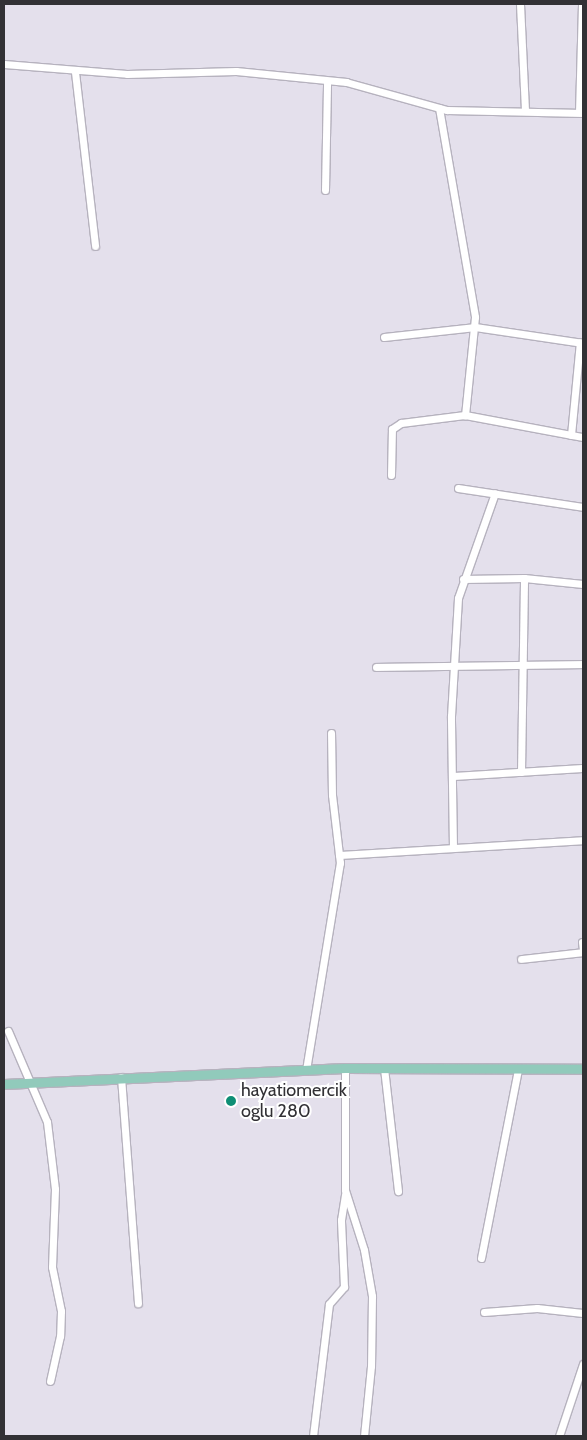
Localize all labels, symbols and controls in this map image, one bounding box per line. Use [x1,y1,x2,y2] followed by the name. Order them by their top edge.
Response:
[241,1080,347,1122] place label: hayatiomercik oglu 280
[225,1095,237,1107] marker: hayatiomercik oglu 280

